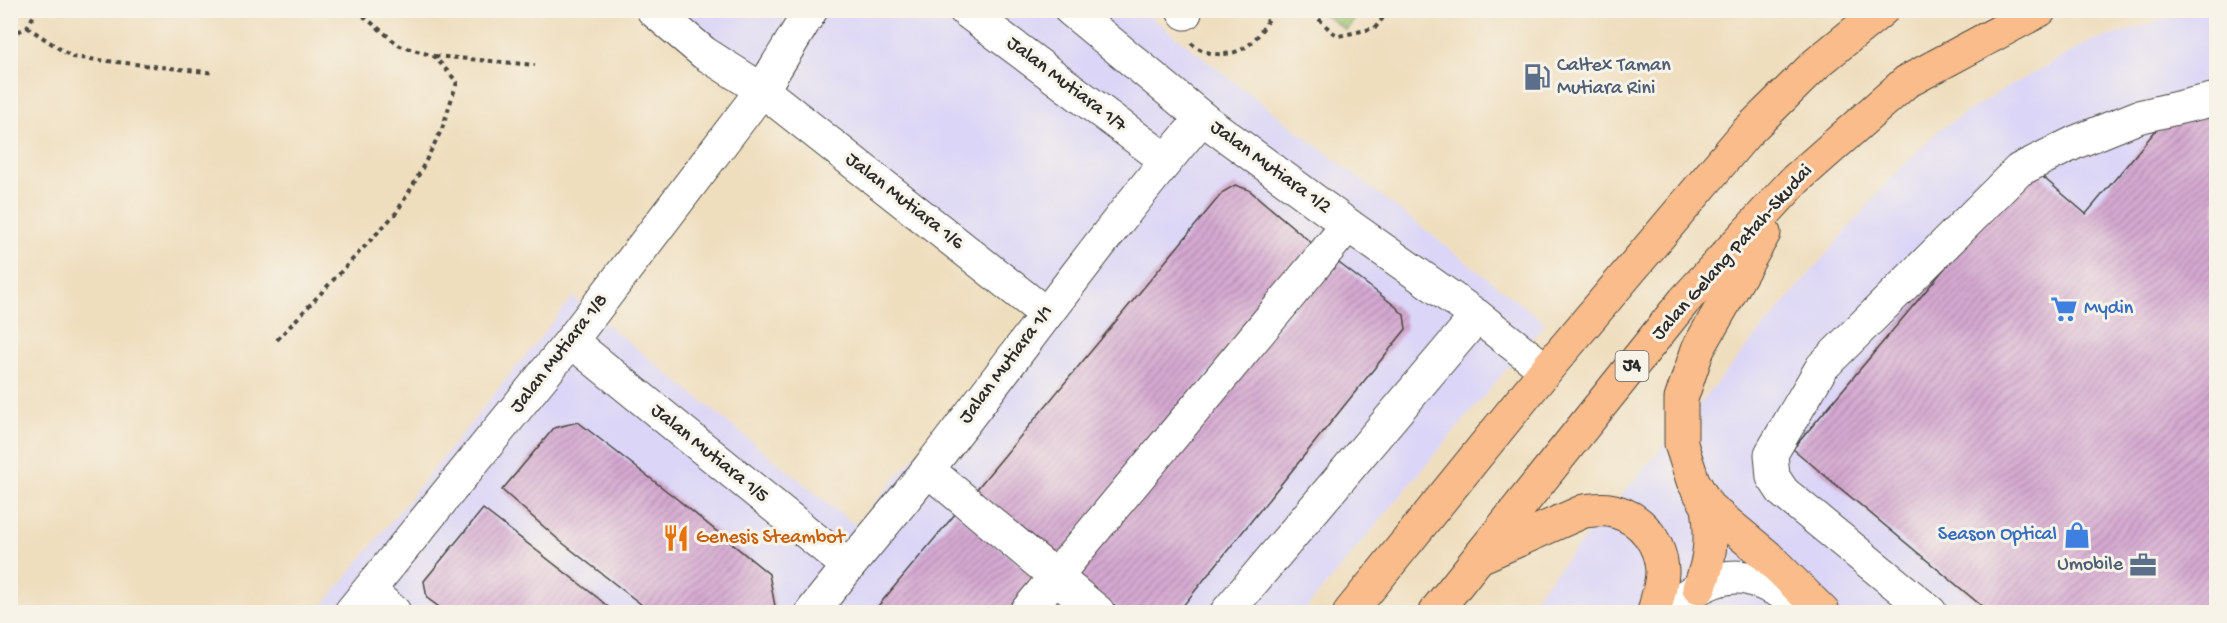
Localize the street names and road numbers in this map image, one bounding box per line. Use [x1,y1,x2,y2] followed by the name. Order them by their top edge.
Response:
[1001,32,1131,138] street label: Jalan Mutiara 1/7
[1205,116,1335,220] street label: Jalan Mutiara 1/2
[840,149,969,256] street label: Jalan Mutiara 1/6
[1648,160,1818,346] street label: Jalan Gelang Patah-Skudai
[506,290,614,418] street label: Jalan Mutiara 1/8
[955,301,1059,429] street label: Jalan Mutiara 1/1
[1616,351,1648,381] road number: J4
[646,400,772,508] street label: Jalan Mutiara 1/5

